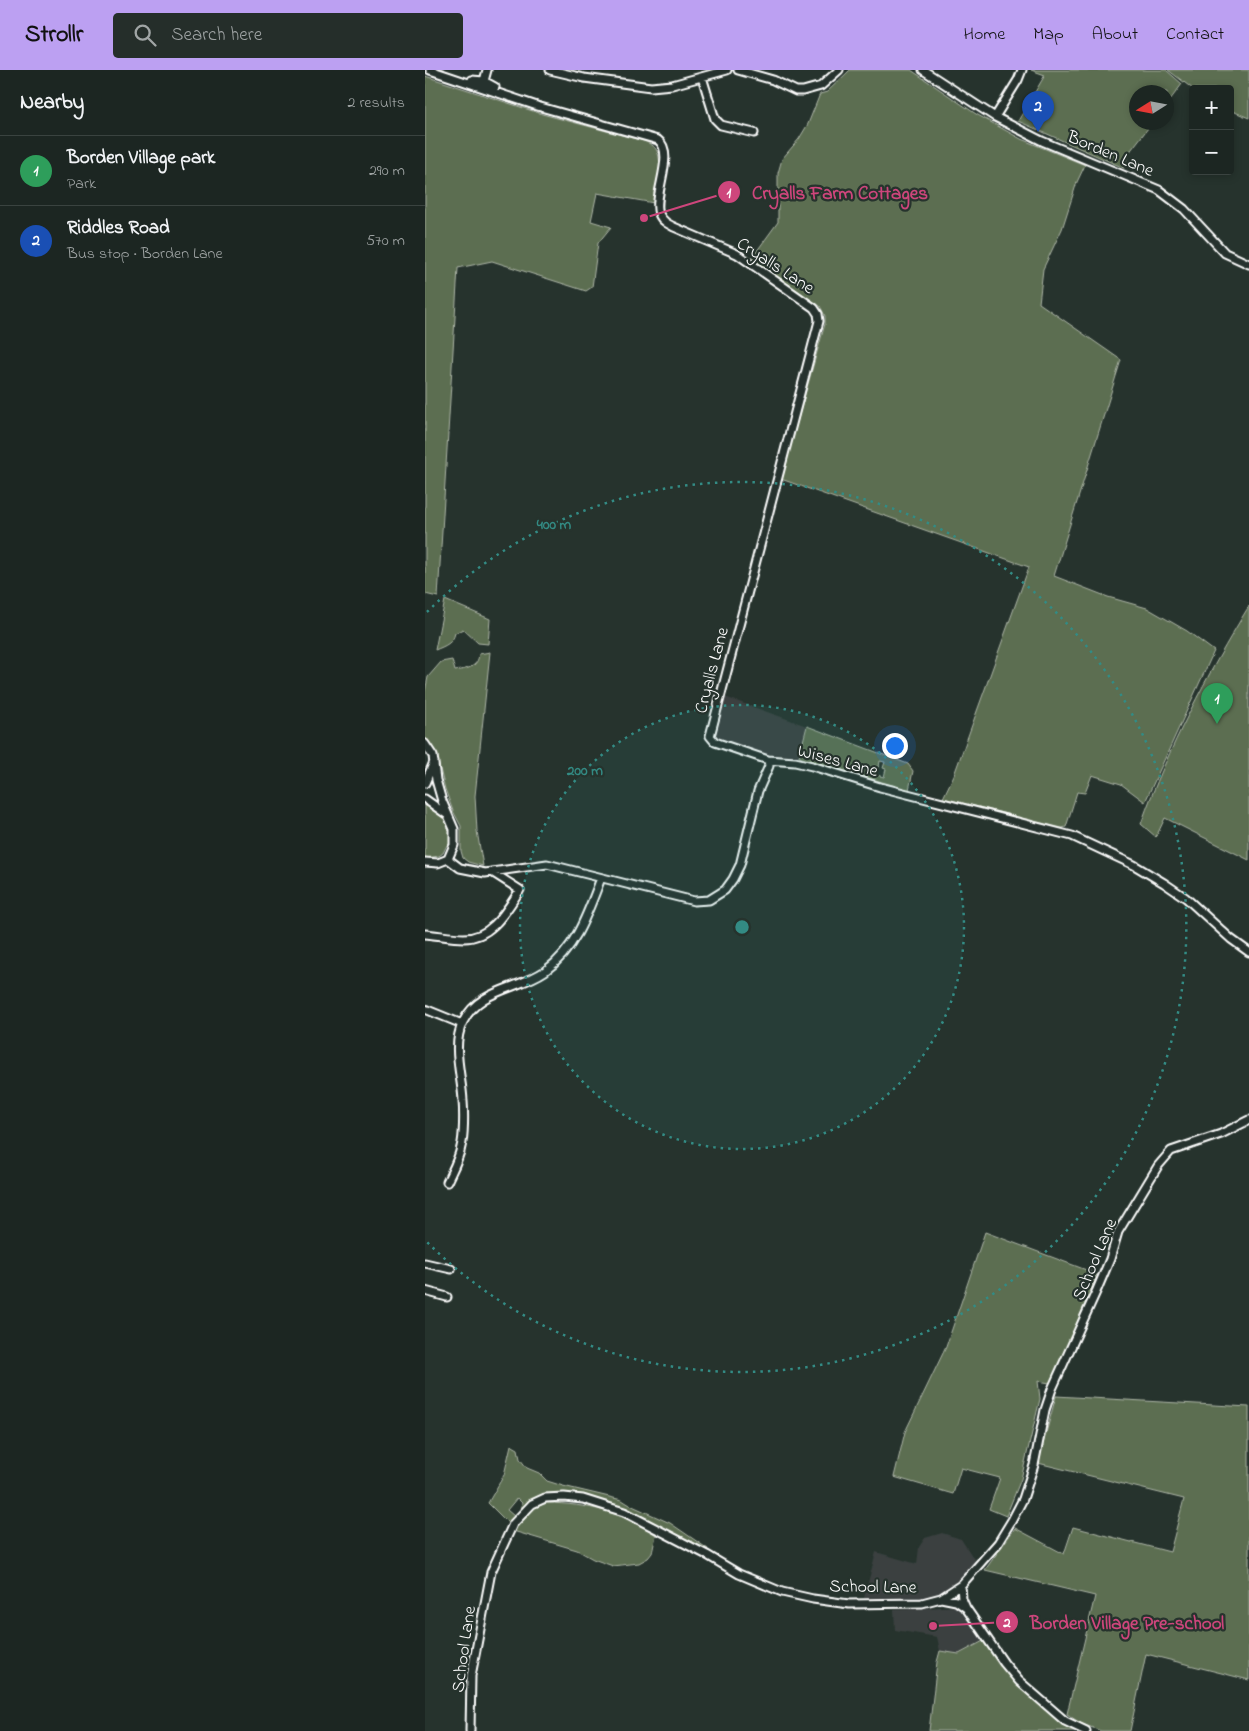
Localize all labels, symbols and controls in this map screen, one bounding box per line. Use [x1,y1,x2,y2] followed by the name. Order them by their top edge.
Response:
[113,13,463,58] search box
[25,18,83,53] text: Strollr
[131,21,159,49] icon: search
[171,22,262,49] text: Search here
[964,22,1005,48] text: Home
[1033,22,1064,48] text: Map
[1092,22,1138,48] text: About
[1166,22,1224,48] text: Contact
[1129,85,1174,130] north arrow
[1189,85,1234,175] map controls
[1189,85,1234,130] button: +
[20,88,84,118] text: Nearby
[347,91,405,115] text: 2 results
[1022,91,1054,132] pin: 2
[1062,125,1158,185] street label: Borden Lane
[1189,130,1234,175] button: −
[67,145,215,172] text: Borden Village park
[33,159,39,183] text: 1
[369,159,405,183] text: 290 m
[67,172,96,196] text: Park
[717,175,938,209] callout: Cryalls Farm Cottages
[752,181,928,210] text: Cryalls Farm Cottages
[727,182,732,204] text: 1
[67,215,170,242] text: Riddles Road
[32,229,40,253] text: 2
[366,229,405,253] text: 570 m
[731,232,820,302] street label: Cryalls Lane
[67,242,223,266] text: Bus stop · Borden Lane
[536,514,572,536] text: 400 m
[689,624,737,716] street label: Cryalls Lane
[1201,683,1233,724] pin: 1
[882,733,908,759] your location
[794,739,881,785] street label: Wises Lane
[566,760,603,782] text: 200 m
[733,918,751,936] centre of rings
[1067,1214,1125,1305] street label: School Lane
[829,1574,918,1602] street label: School Lane
[446,1603,484,1694] street label: School Lane
[995,1605,1234,1639] callout: Borden Village Pre-school
[1029,1611,1224,1640] text: Borden Village Pre-school
[1002,1612,1011,1634] text: 2

